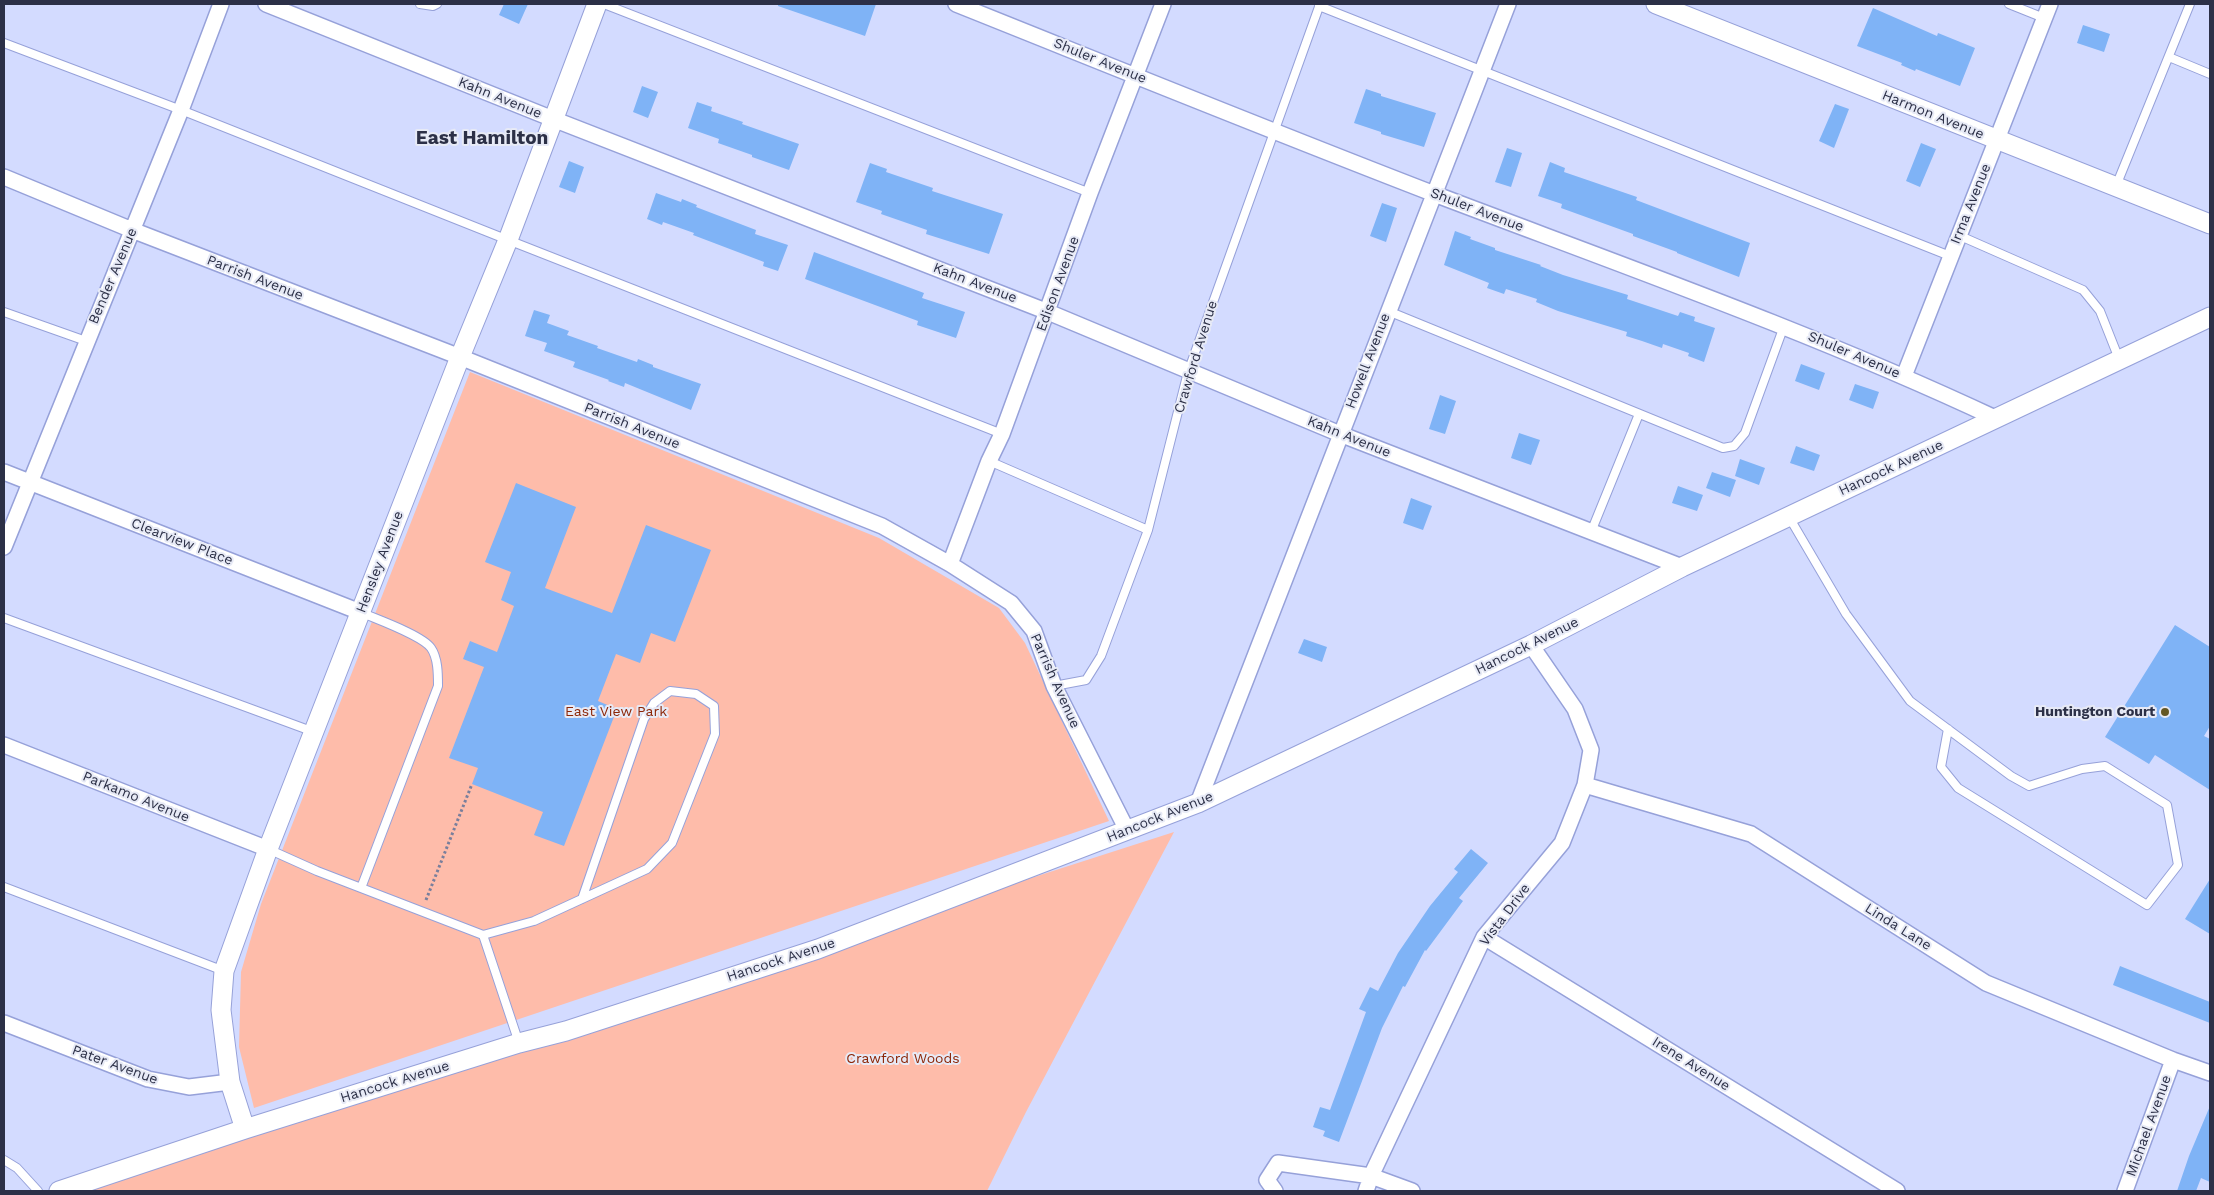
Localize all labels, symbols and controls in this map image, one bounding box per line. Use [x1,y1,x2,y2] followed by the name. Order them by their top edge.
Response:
[1051,35,1149,87] street label: Shuler Avenue
[456,74,544,122] street label: Kahn Avenue
[1880,87,1986,143] street label: Harmon Avenue
[416,127,548,149] district label: East Hamilton
[1947,161,1995,247] street label: Irma Avenue
[1428,184,1526,236] street label: Shuler Avenue
[85,225,141,327] street label: Bender Avenue
[1033,234,1083,334] street label: Edison Avenue
[204,252,306,304] street label: Parrish Avenue
[931,259,1019,307] street label: Kahn Avenue
[1171,299,1221,415] street label: Crawford Avenue
[1342,311,1394,411] street label: Howell Avenue
[1805,328,1903,382] street label: Shuler Avenue
[582,399,682,453] street label: Parrish Avenue
[1305,413,1393,461] street label: Kahn Avenue
[1836,436,1946,500] street label: Hancock Avenue
[353,509,407,615] street label: Hensley Avenue
[129,515,235,569] street label: Clearview Place
[1472,614,1582,678] street label: Hancock Avenue
[1027,631,1083,731] street label: Parrish Avenue
[565,704,667,720] park label: East View Park
[2035,704,2155,720] place label: Huntington Court
[2159,706,2171,718] marker: Huntington Court
[80,768,192,826] street label: Parkamo Avenue
[1104,788,1216,846] street label: Hancock Avenue
[1476,881,1534,949] street label: Vista Drive
[1862,900,1934,954] street label: Linda Lane
[725,935,837,985] street label: Hancock Avenue
[1649,1033,1733,1095] street label: Irene Avenue
[70,1042,160,1088] street label: Pater Avenue
[846,1051,960,1067] park label: Crawford Woods
[338,1057,452,1107] street label: Hancock Avenue
[2123,1073,2175,1179] street label: Michael Avenue

